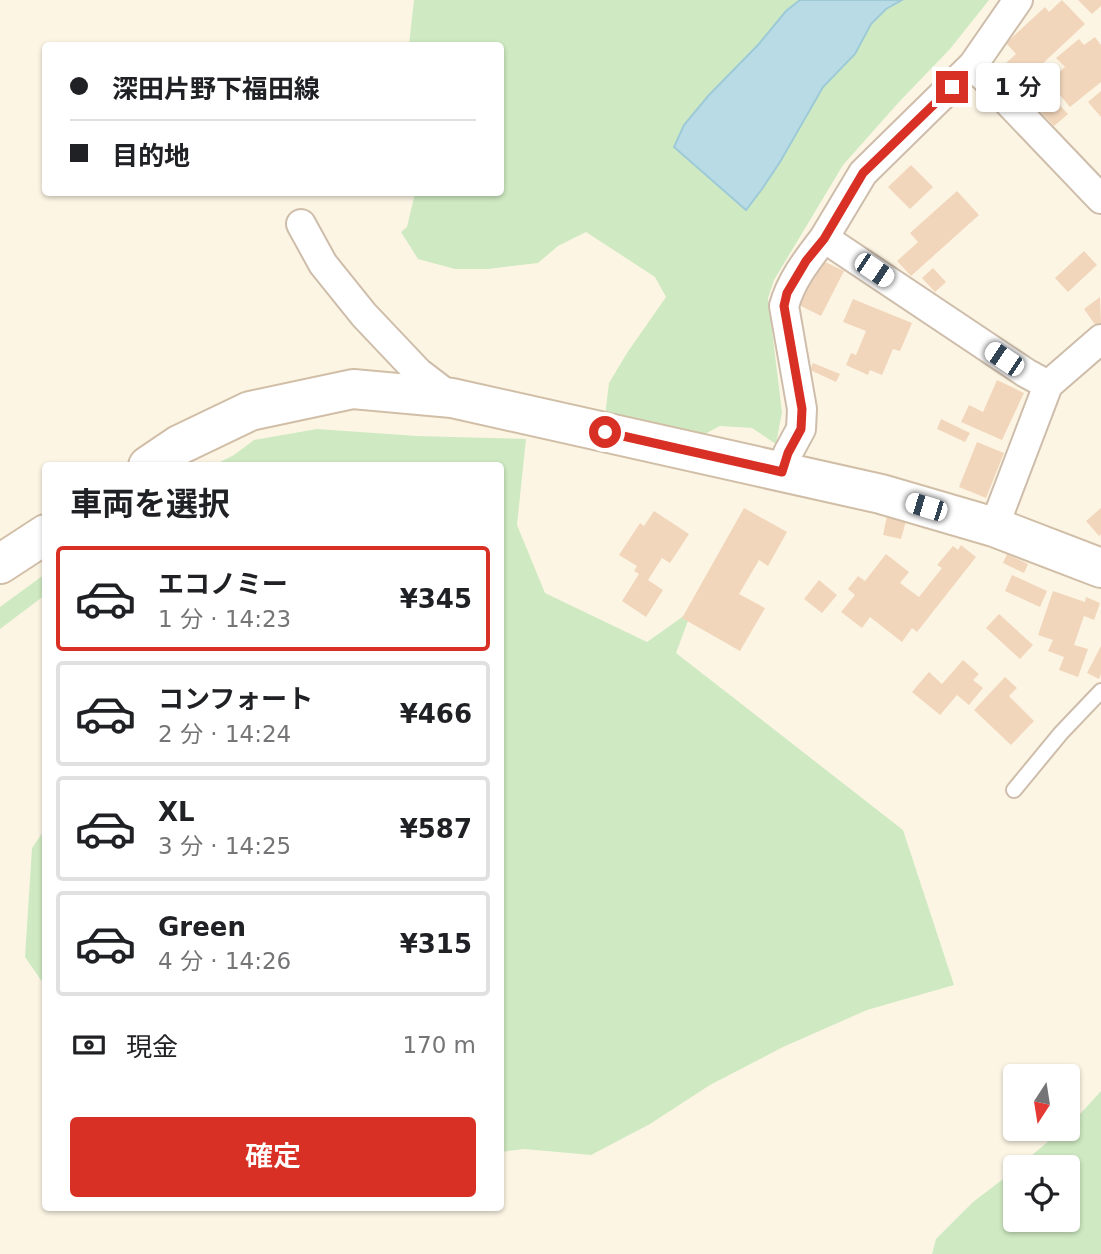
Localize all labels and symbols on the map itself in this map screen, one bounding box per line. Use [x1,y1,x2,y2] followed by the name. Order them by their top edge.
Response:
[976,62,1060,112] callout: 1 分
[936,71,968,103] route end
[851,250,898,290] car
[981,339,1028,379] car
[589,416,621,448] route start
[903,491,950,523] car
[1003,1064,1080,1141] north arrow

